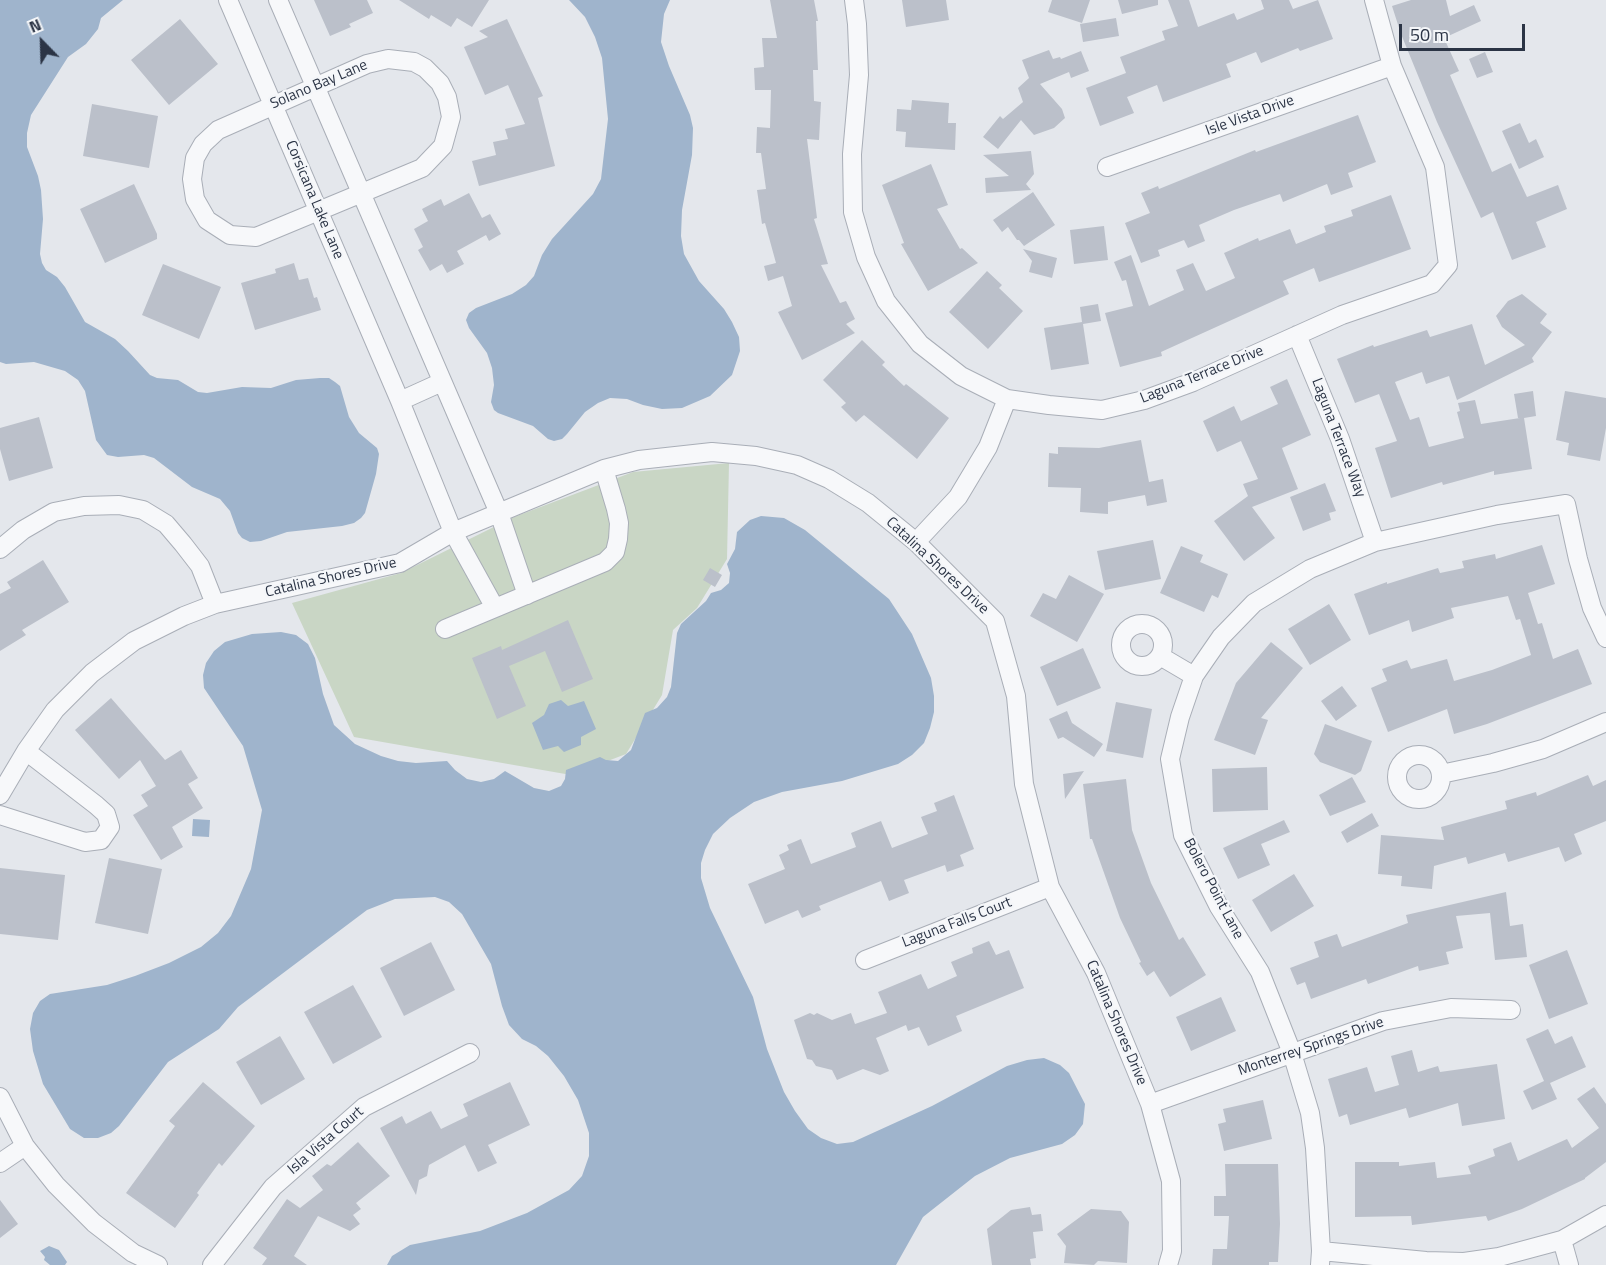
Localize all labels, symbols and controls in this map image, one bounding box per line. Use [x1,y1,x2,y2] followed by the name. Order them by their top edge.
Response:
[12,12,72,72] north arrow
[25,12,45,39] text: N
[1402,12,1528,50] scale bar
[1410,21,1449,48] text: 50 m
[268,56,370,114] street label: Solano Bay Lane
[1203,92,1297,140] street label: Isle Vista Drive
[281,138,347,262] street label: Corsicana Lake Lane
[1138,342,1266,408] street label: Laguna Terrace Drive
[1307,376,1369,500] street label: Laguna Terrace Way
[882,514,992,618] street label: Catalina Shores Drive
[264,554,398,602] street label: Catalina Shores Drive
[1179,836,1247,942] street label: Bolero Point Lane
[900,894,1014,952] street label: Laguna Falls Court
[1082,958,1150,1088] street label: Catalina Shores Drive
[1236,1014,1386,1080] street label: Monterrey Springs Drive
[284,1103,368,1179] street label: Isla Vista Court

